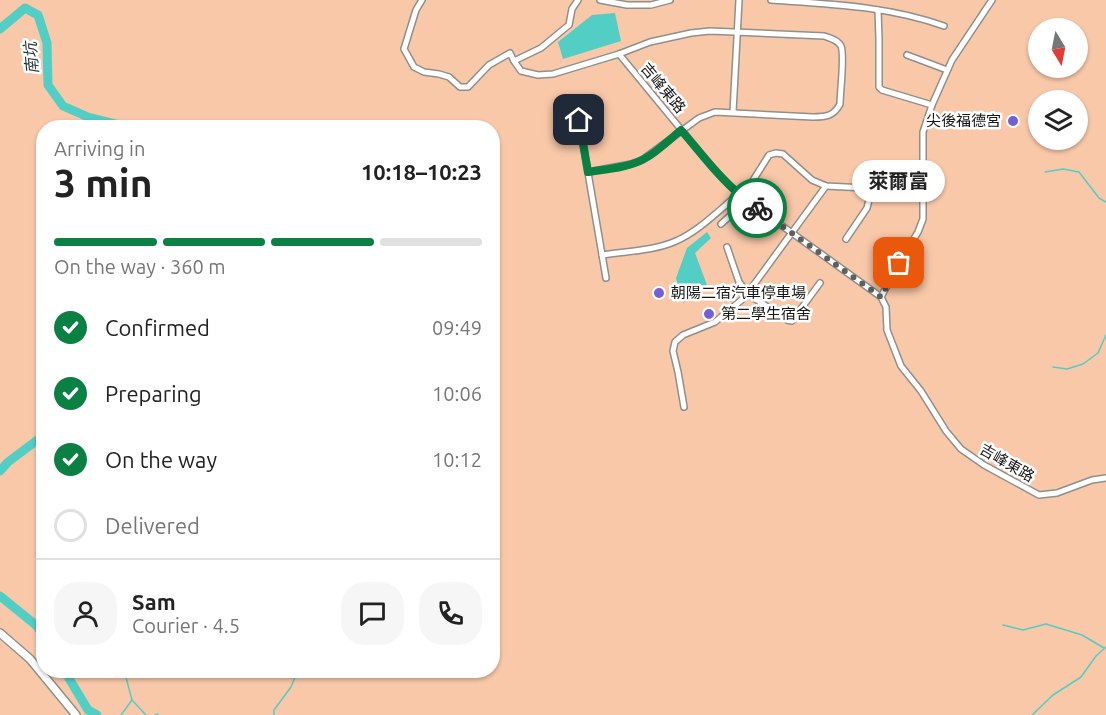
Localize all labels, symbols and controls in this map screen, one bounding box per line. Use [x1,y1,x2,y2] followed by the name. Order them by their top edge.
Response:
[1028,18,1088,78] north arrow
[1028,18,1088,150] map controls
[20,39,41,75] water label: 南坑
[638,59,689,116] street label: 吉峰東路
[1028,90,1088,150] button: layers
[553,94,604,145] pin
[562,103,595,136] icon: home
[926,112,1001,129] place label: 尖後福德宮
[1006,114,1020,128] marker: 尖後福德宮
[54,137,145,160] text: Arriving in
[361,159,482,184] text: 10:18–10:23
[54,161,153,204] text: 3 min
[852,161,946,203] callout: 萊爾富
[869,169,929,192] text: 萊爾富
[727,178,787,238] courier
[741,192,774,225] icon: bike
[873,237,924,288] pin
[882,246,915,279] icon: bag
[54,255,226,278] text: On the way · 360 m
[671,284,806,301] place label: 朝陽二宿汽車停車場
[652,286,666,300] marker: 朝陽二宿汽車停車場
[721,305,811,322] place label: 第二學生宿舍
[702,307,716,321] marker: 第二學生宿舍
[54,311,87,344] icon: check
[105,315,210,340] text: Confirmed
[432,316,482,339] text: 09:49
[54,377,87,410] icon: check
[105,381,202,406] text: Preparing
[432,382,482,405] text: 10:06
[977,440,1037,485] street label: 吉峰東路
[54,443,87,476] icon: check
[105,447,217,472] text: On the way
[432,448,482,471] text: 10:12
[105,513,200,538] text: Delivered
[54,582,117,645] button: person
[341,582,404,645] button: chat
[419,582,482,645] button: phone
[132,589,176,614] text: Sam
[132,614,240,637] text: Courier · 4.5

